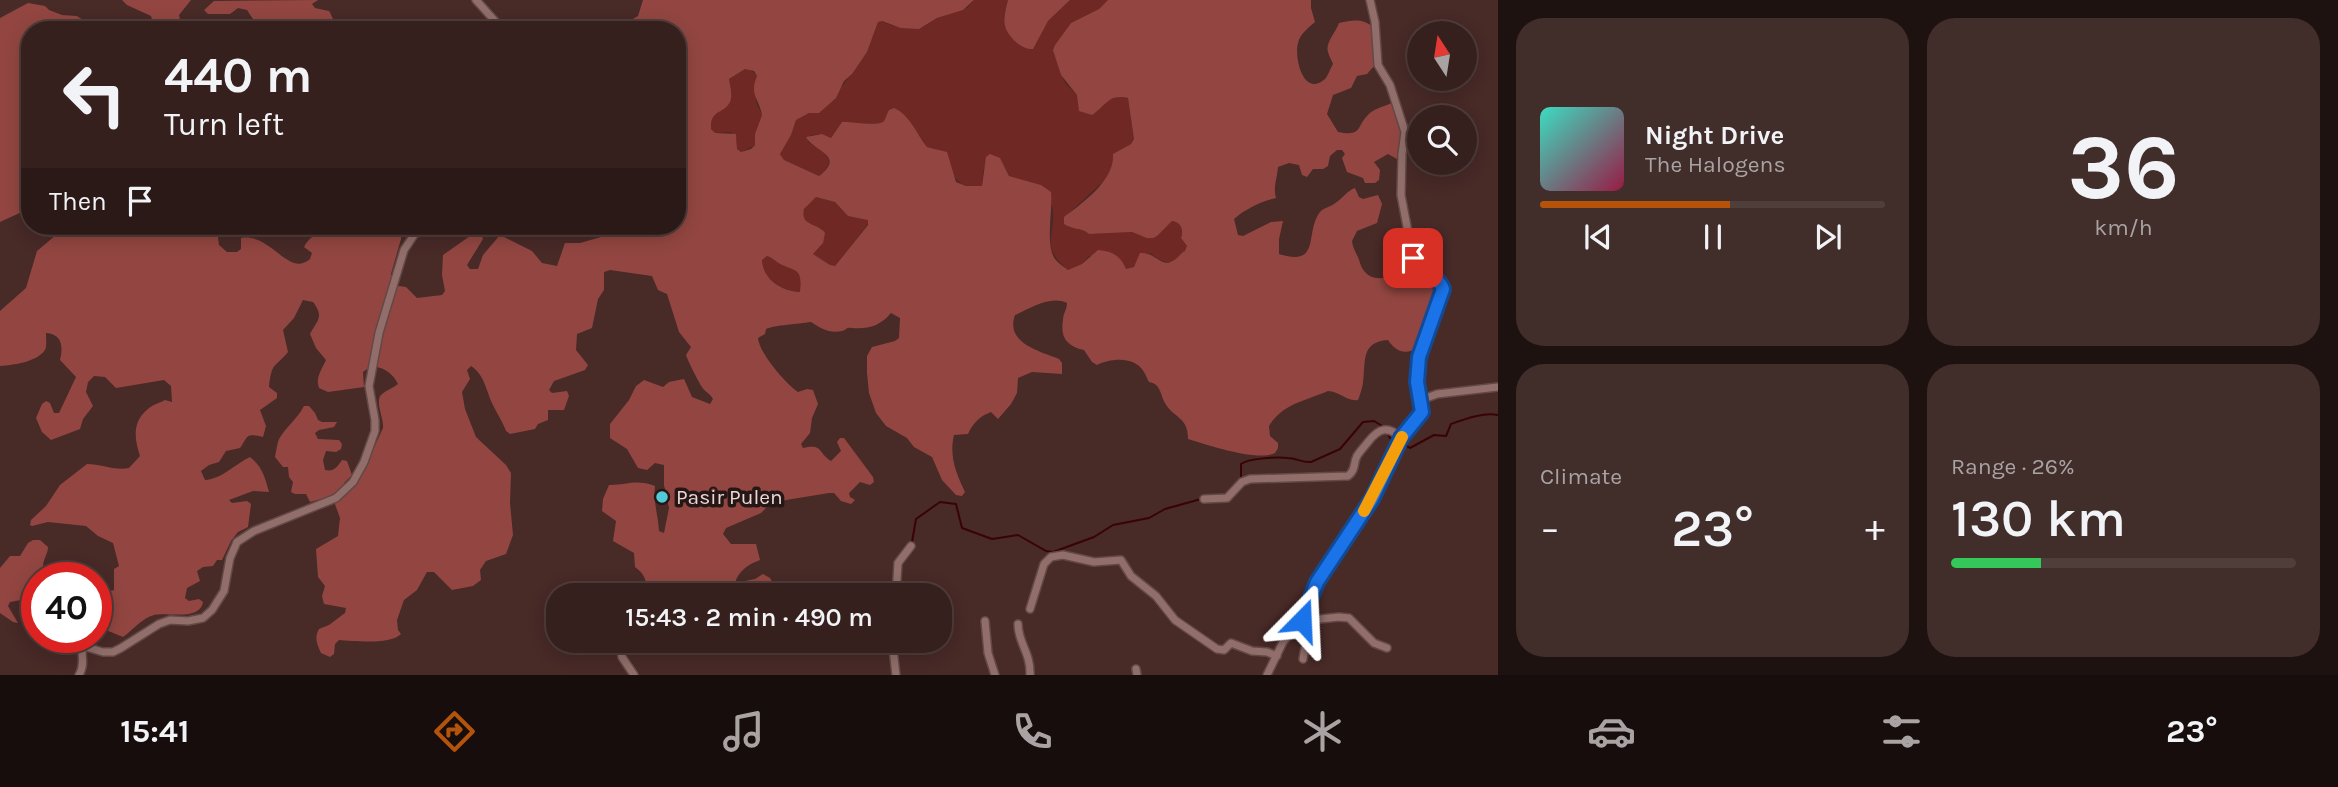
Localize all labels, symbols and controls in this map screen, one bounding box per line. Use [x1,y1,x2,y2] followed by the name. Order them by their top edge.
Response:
[1407,21,1477,91] north arrow
[1407,21,1477,175] map controls
[164,47,312,104] text: 440 m
[49,49,140,140] icon: left
[1407,105,1477,175] button: search
[164,106,284,143] text: Turn left
[2068,115,2179,221] text: 36
[1645,120,1784,151] text: Night Drive
[1645,151,1785,178] text: The Halogens
[121,182,159,220] icon: arrive
[49,186,107,217] text: Then
[2094,214,2153,241] text: km/h
[1579,218,1617,256] icon: previous
[1694,218,1732,256] icon: pause
[1809,218,1847,256] icon: next
[1383,228,1443,288] pin
[1394,239,1432,277] icon: arrive
[1951,453,2075,480] text: Range · 26%
[1540,463,1622,490] text: Climate
[676,485,783,509] place label: Pasir Pulen
[1951,488,2126,549] text: 130 km
[654,489,670,505] marker: Pasir Pulen
[1671,498,1754,559] text: 23°
[1540,506,1560,551] text: −
[1865,506,1885,551] text: +
[21,562,112,653] speed limit sign: 40
[1265,583,1339,657] position arrow
[625,602,873,633] text: 15:43 · 2 min · 490 m
[430,707,479,756] icon: directions
[719,707,768,756] icon: music
[1008,707,1057,756] icon: phone
[1298,707,1347,756] icon: climate
[1587,707,1636,756] icon: car
[1877,707,1926,756] icon: filters
[120,713,189,750] text: 15:41
[2166,713,2218,750] text: 23°

